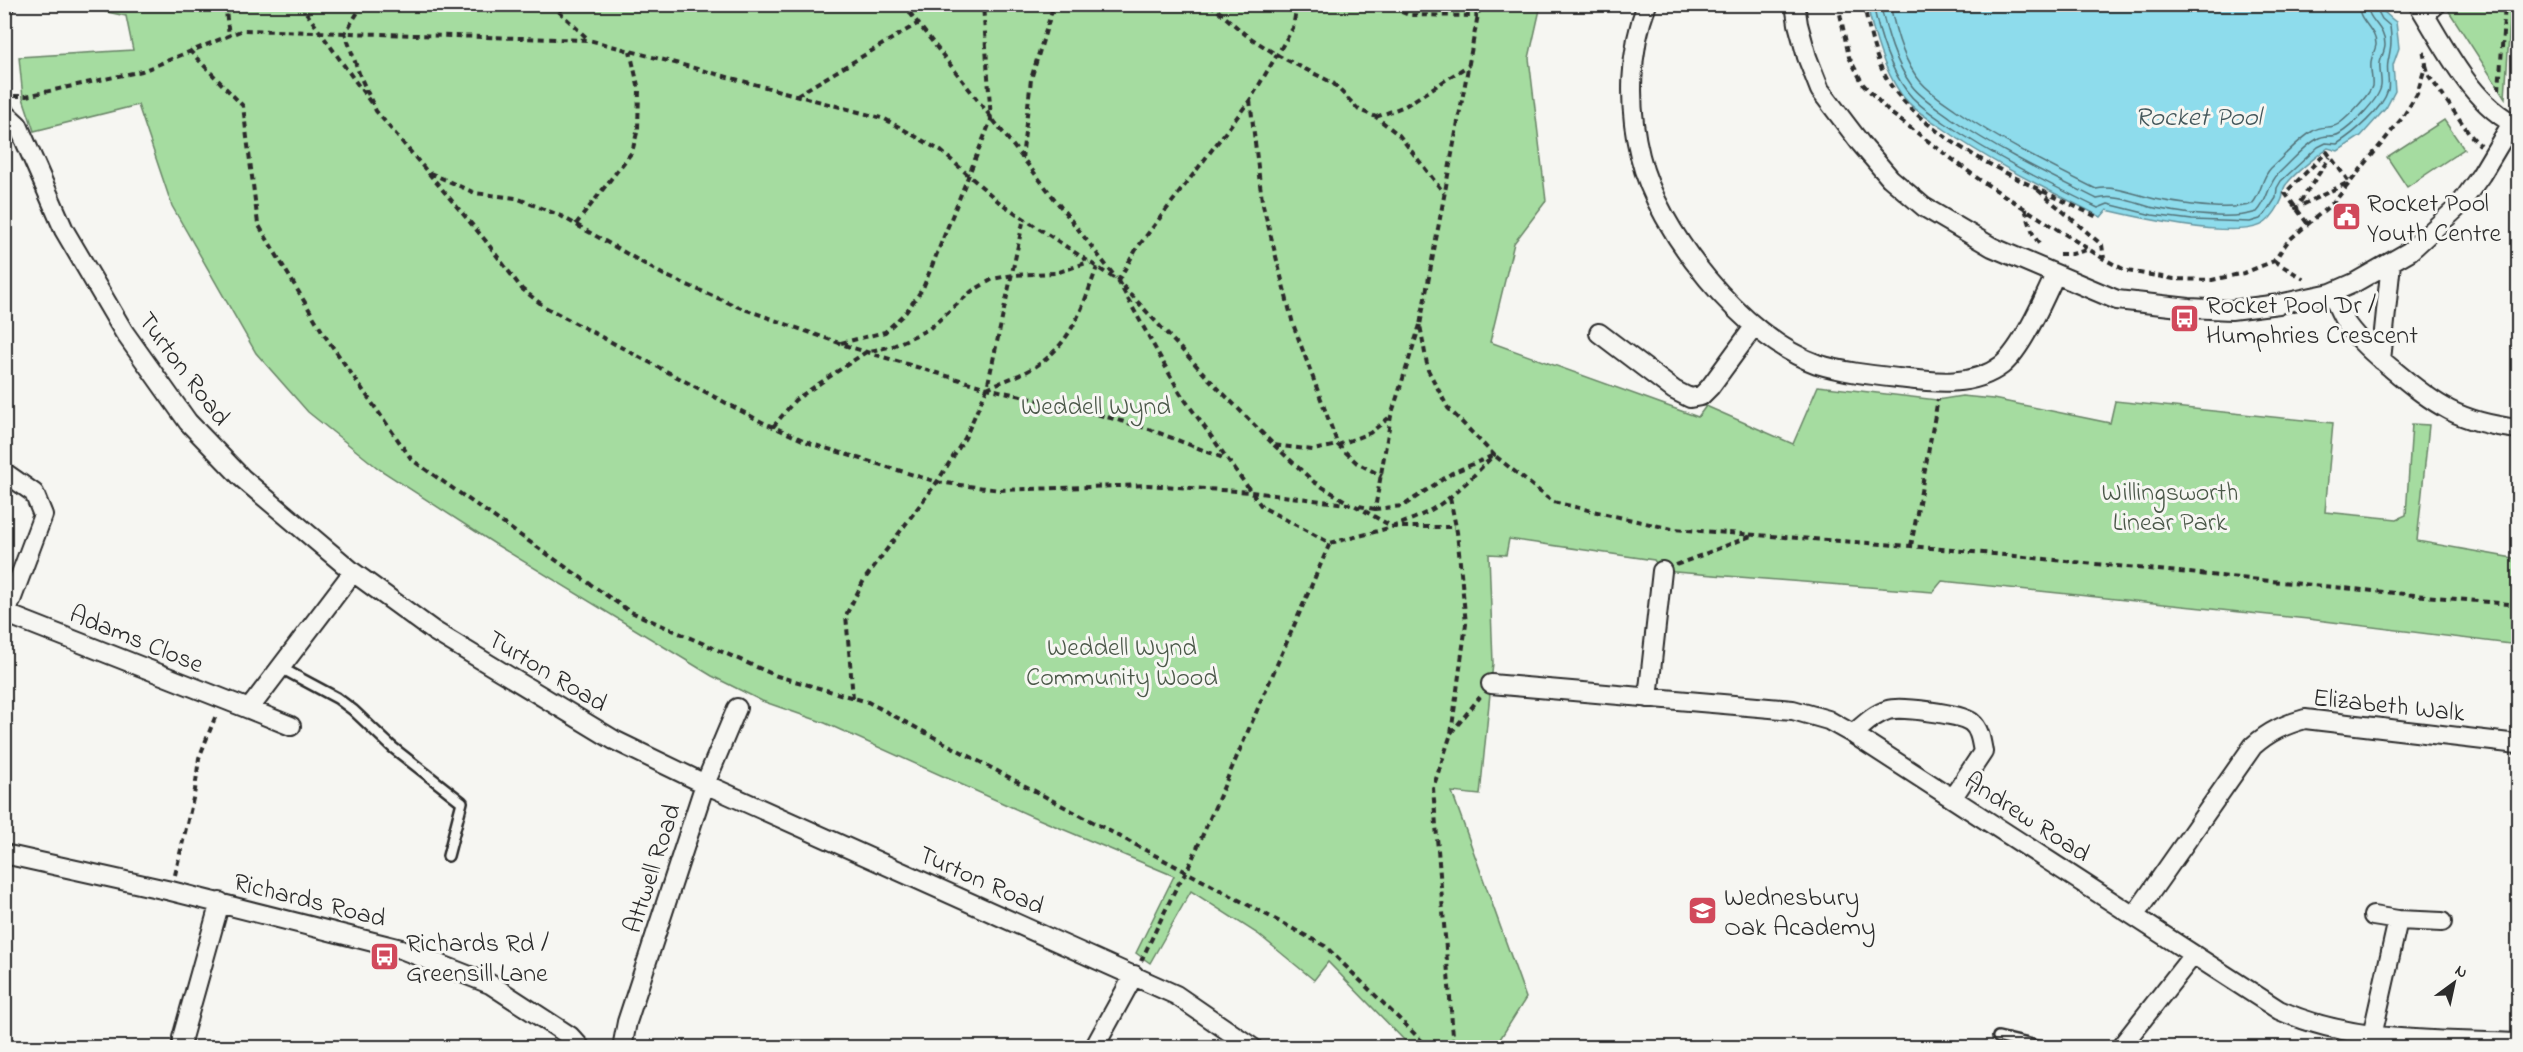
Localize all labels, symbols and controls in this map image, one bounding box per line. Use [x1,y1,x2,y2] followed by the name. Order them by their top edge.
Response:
[2135,99,2265,138] water label: Rocket Pool
[2367,186,2502,254] place label: Rocket Pool Youth Centre
[2330,201,2362,233] public building icon: Rocket Pool Youth Centre
[2206,288,2418,356] place label: Rocket Pool Dr / Humphries Crescent
[2169,303,2201,335] bus stop icon: Rocket Pool Dr / Humphries Crescent
[127,305,238,435] street label: Turton Road
[1021,389,1171,427] park label: Weddell Wynd
[2102,475,2238,543] park label: Willingsworth Linear Park
[63,597,209,685] street label: Adams Close
[479,622,614,724] street label: Turton Road
[1026,630,1218,698] park label: Weddell Wynd Community Wood
[2311,680,2467,734] street label: Elizabeth Walk
[1956,764,2097,874] street label: Andrew Road
[615,799,693,939] street label: Attwell Road
[912,837,1050,927] street label: Turton Road
[229,865,390,939] street label: Richards Road
[1724,880,1876,948] place label: Wednesbury Oak Academy
[1687,895,1719,927] school or university icon: Wednesbury Oak Academy
[406,926,549,994] place label: Richards Rd / Greensill Lane
[369,941,401,973] bus stop icon: Richards Rd / Greensill Lane
[2424,953,2484,1013] north arrow
[2450,959,2472,985] text: N

